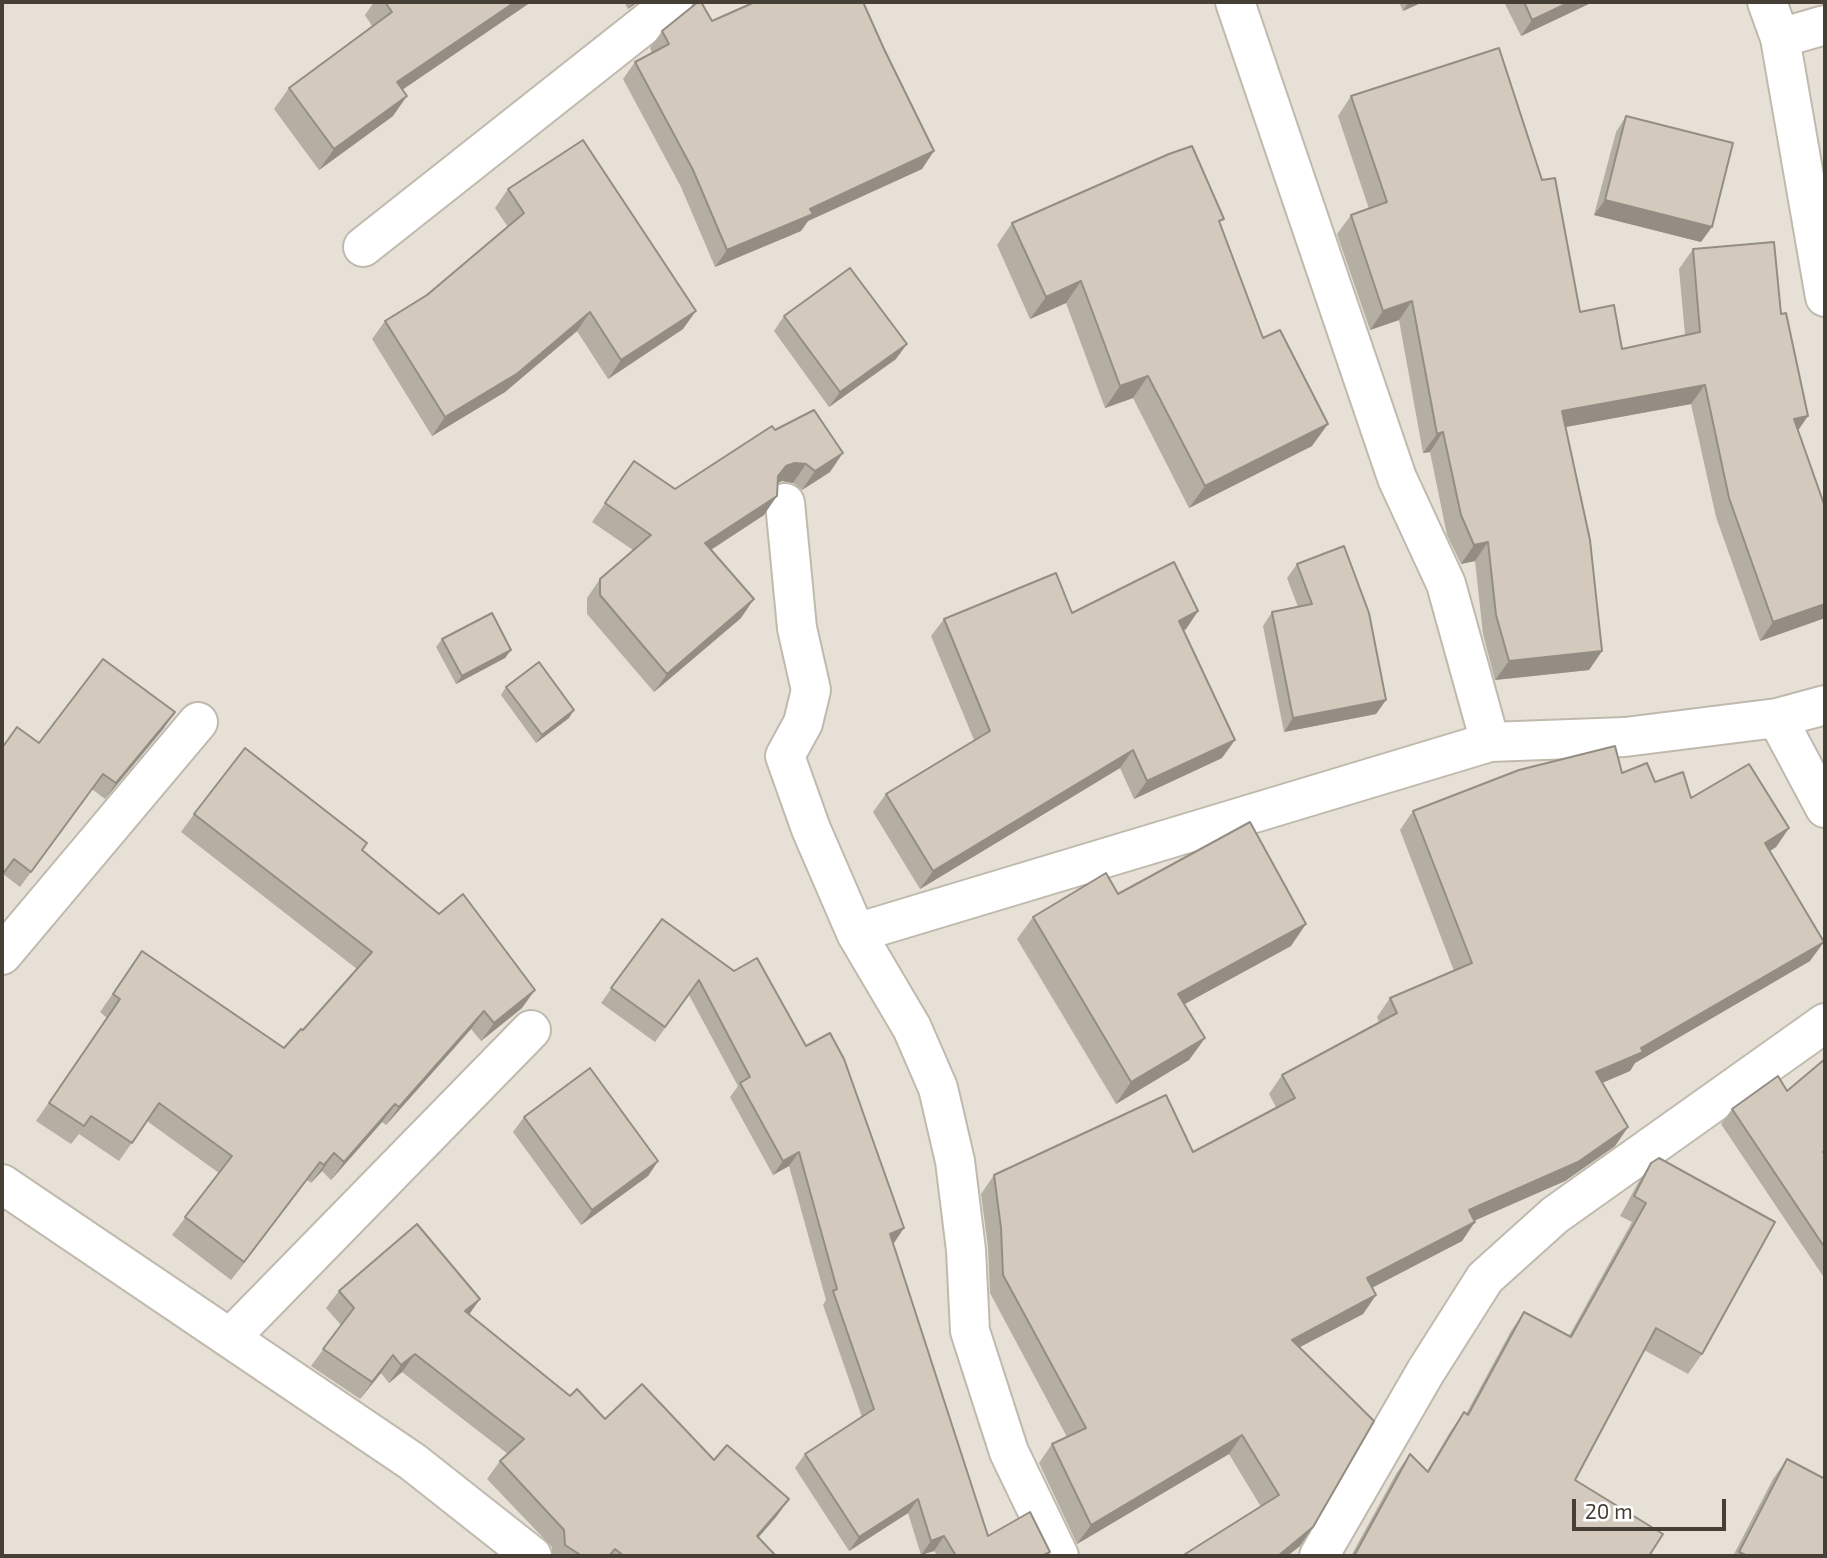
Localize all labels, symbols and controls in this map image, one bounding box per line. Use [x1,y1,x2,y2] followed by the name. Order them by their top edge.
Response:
[1575,1484,1729,1528] scale bar
[1585,1498,1633,1523] text: 20 m

